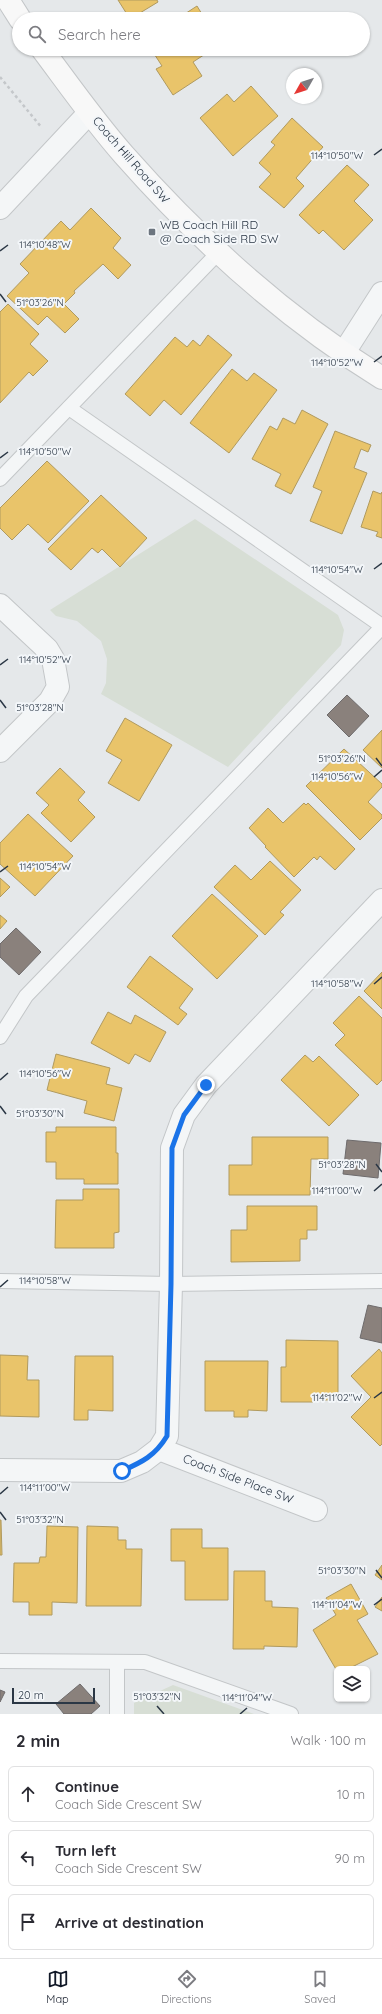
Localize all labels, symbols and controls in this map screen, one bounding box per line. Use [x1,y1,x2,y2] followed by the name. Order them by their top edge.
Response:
[12,12,370,56] search box
[26,23,48,45] icon: search
[58,25,141,44] text: Search here
[286,68,322,104] north arrow
[90,113,173,206] street label: Coach Hill Road SW
[311,149,363,162] text: 114°10'50"W
[160,217,279,246] place label: WB Coach Hill RD @ Coach Side RD SW
[147,227,157,237] marker: WB Coach Hill RD @ Coach Side RD SW
[19,238,71,251] text: 114°10'48"W
[16,296,64,309] text: 51°03'26"N
[311,356,363,369] text: 114°10'52"W
[19,445,71,458] text: 114°10'50"W
[311,563,363,576] text: 114°10'54"W
[19,653,71,666] text: 114°10'52"W
[16,701,64,714] text: 51°03'28"N
[318,752,366,765] text: 51°03'26"N
[311,770,363,783] text: 114°10'56"W
[19,860,71,873] text: 114°10'54"W
[311,977,363,990] text: 114°10'58"W
[19,1067,71,1080] text: 114°10'56"W
[197,1076,215,1094] route end
[16,1107,64,1120] text: 51°03'30"N
[318,1158,366,1171] text: 51°03'28"N
[312,1184,363,1197] text: 114°11'00"W
[19,1274,71,1287] text: 114°10'58"W
[312,1391,362,1404] text: 114°11'02"W
[181,1451,296,1507] street label: Coach Side Place SW
[113,1462,131,1480] route start
[20,1481,71,1494] text: 114°11'00"W
[16,1513,64,1526] text: 51°03'32"N
[318,1564,366,1577] text: 51°03'30"N
[312,1598,362,1611] text: 114°11'04"W
[334,1666,370,1702] map controls
[334,1666,370,1702] button: layers
[12,1686,95,1705] scale bar
[18,1688,44,1702] text: 20 m
[133,1690,181,1703] text: 51°03'32"N
[222,1691,272,1704] text: 114°11'04"W
[16,1730,60,1751] text: 2 min
[290,1732,366,1748] text: Walk · 100 m
[55,1777,119,1796] text: Continue
[17,1783,39,1805] icon: ahead
[337,1786,365,1802] text: 10 m
[55,1796,202,1812] text: Coach Side Crescent SW
[55,1841,117,1860] text: Turn left
[17,1847,39,1869] icon: left
[335,1850,365,1866] text: 90 m
[55,1860,202,1876] text: Coach Side Crescent SW
[17,1911,39,1933] icon: arrive
[55,1913,204,1932] text: Arrive at destination
[46,1968,69,2006] tab: Map
[161,1968,212,2006] tab: Directions
[304,1968,336,2006] tab: Saved

